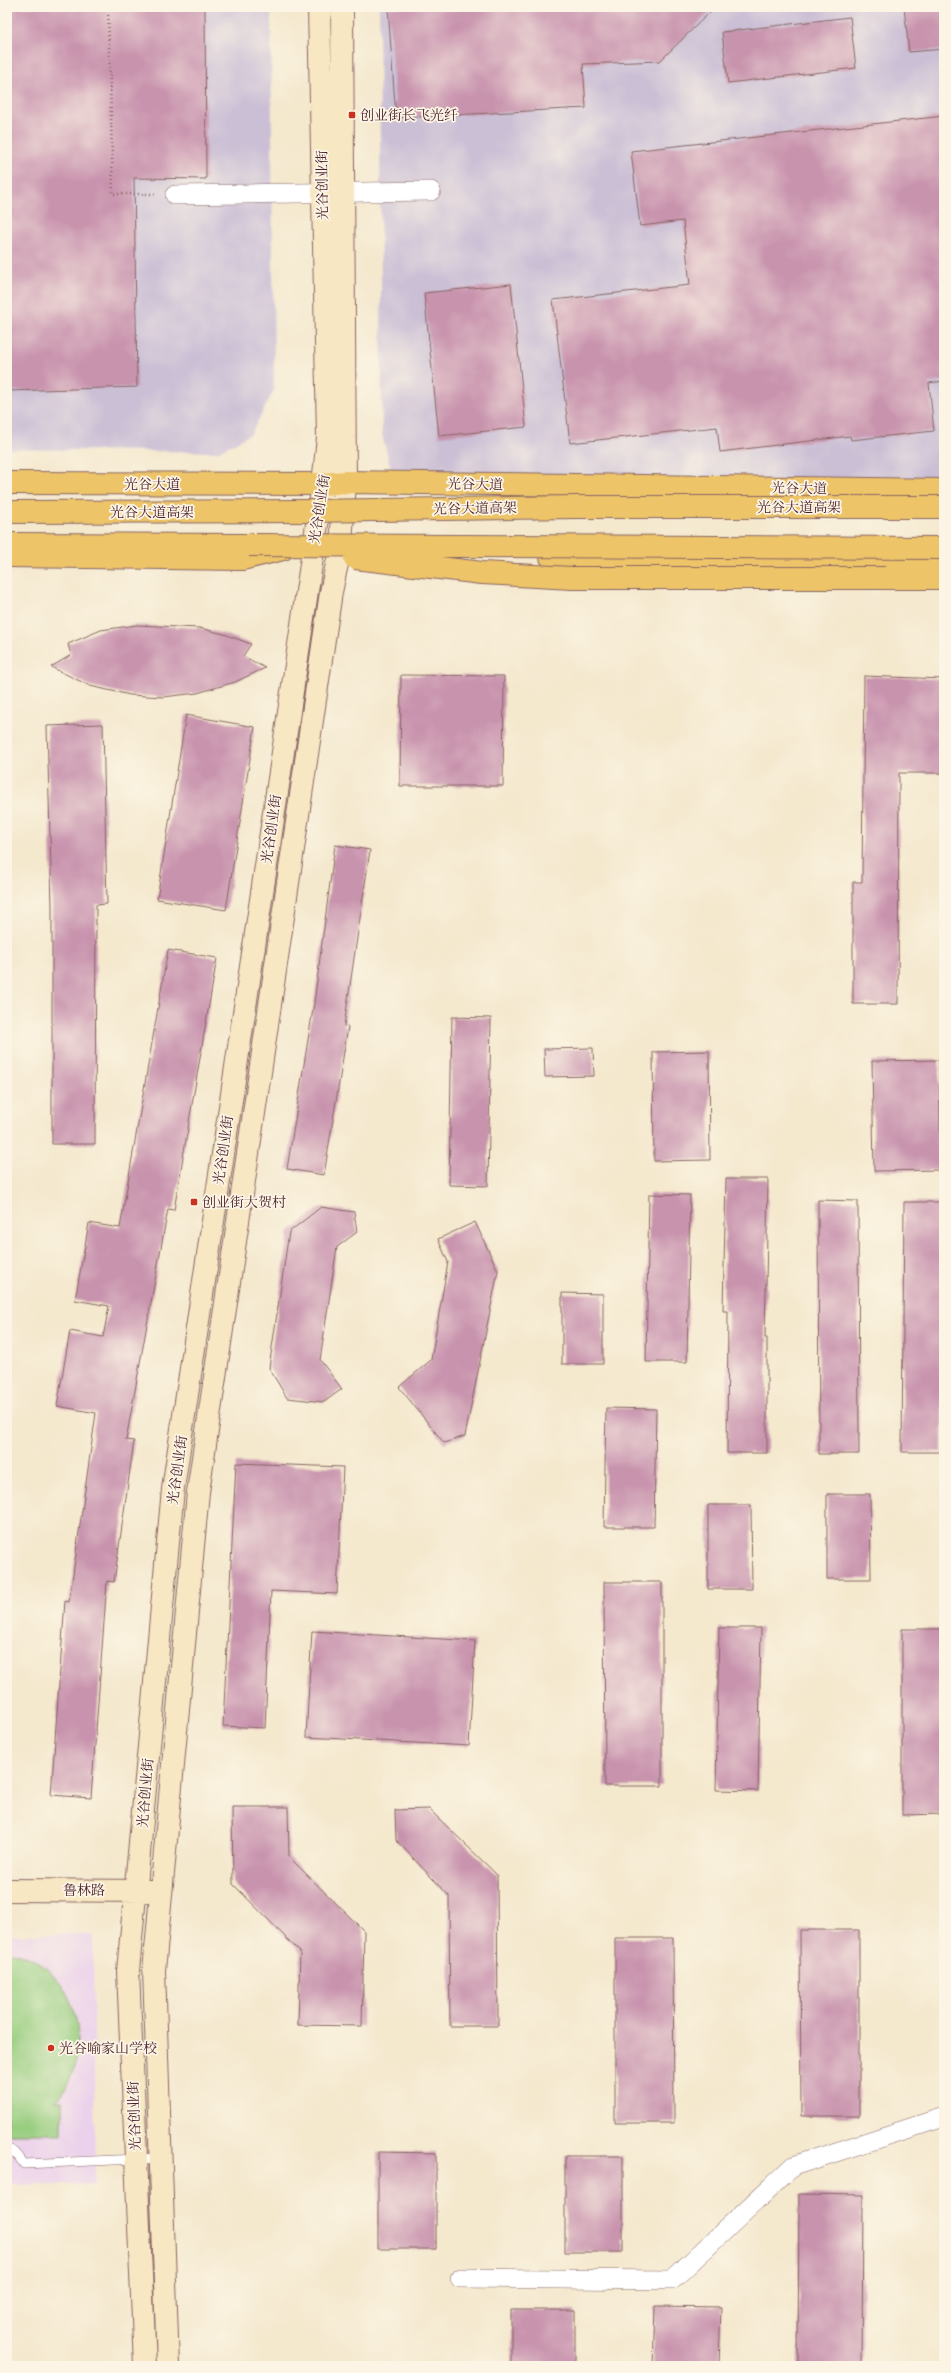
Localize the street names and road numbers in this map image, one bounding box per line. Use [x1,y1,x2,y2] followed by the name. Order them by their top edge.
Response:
[312,150,332,220] street label: 光谷创业街
[305,473,333,545] street label: 光谷创业街
[124,475,180,493] street label: 光谷大道
[447,475,503,493] street label: 光谷大道
[771,479,827,497] street label: 光谷大道
[433,498,517,518] street label: 光谷大道高架
[757,498,841,516] street label: 光谷大道高架
[110,503,194,521] street label: 光谷大道高架
[257,793,285,865] street label: 光谷创业街
[209,1114,237,1186] street label: 光谷创业街
[163,1434,191,1506] street label: 光谷创业街
[133,1757,157,1829] street label: 光谷创业街
[63,1881,105,1899] street label: 鲁林路
[124,2081,144,2151] street label: 光谷创业街

